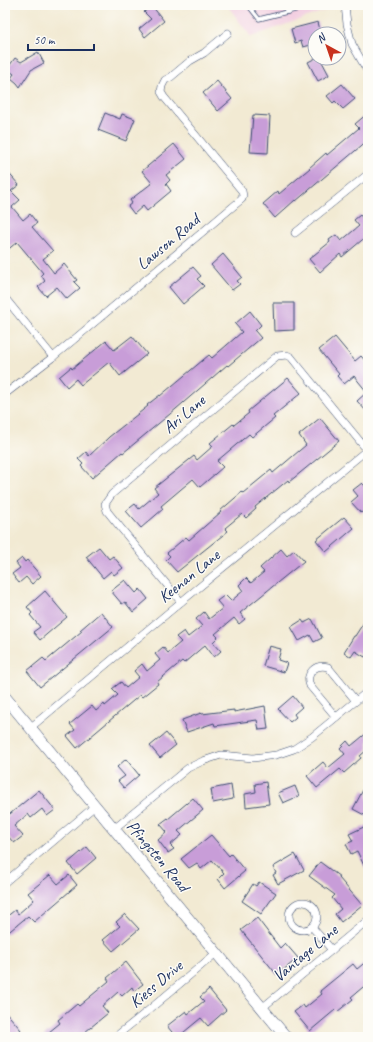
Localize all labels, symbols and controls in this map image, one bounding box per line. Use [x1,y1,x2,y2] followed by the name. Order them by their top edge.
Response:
[28,26,94,52] scale bar
[307,26,347,66] north arrow
[313,29,329,46] text: N
[34,32,56,48] text: 50 m
[132,208,206,274] street label: Lawson Road
[158,389,211,438] street label: Ari Lane
[154,544,225,607] street label: Keenan Lane
[122,816,195,898] street label: Pfingsten Road
[268,919,343,986] street label: Vantage Lane
[125,955,188,1012] street label: Kiess Drive

